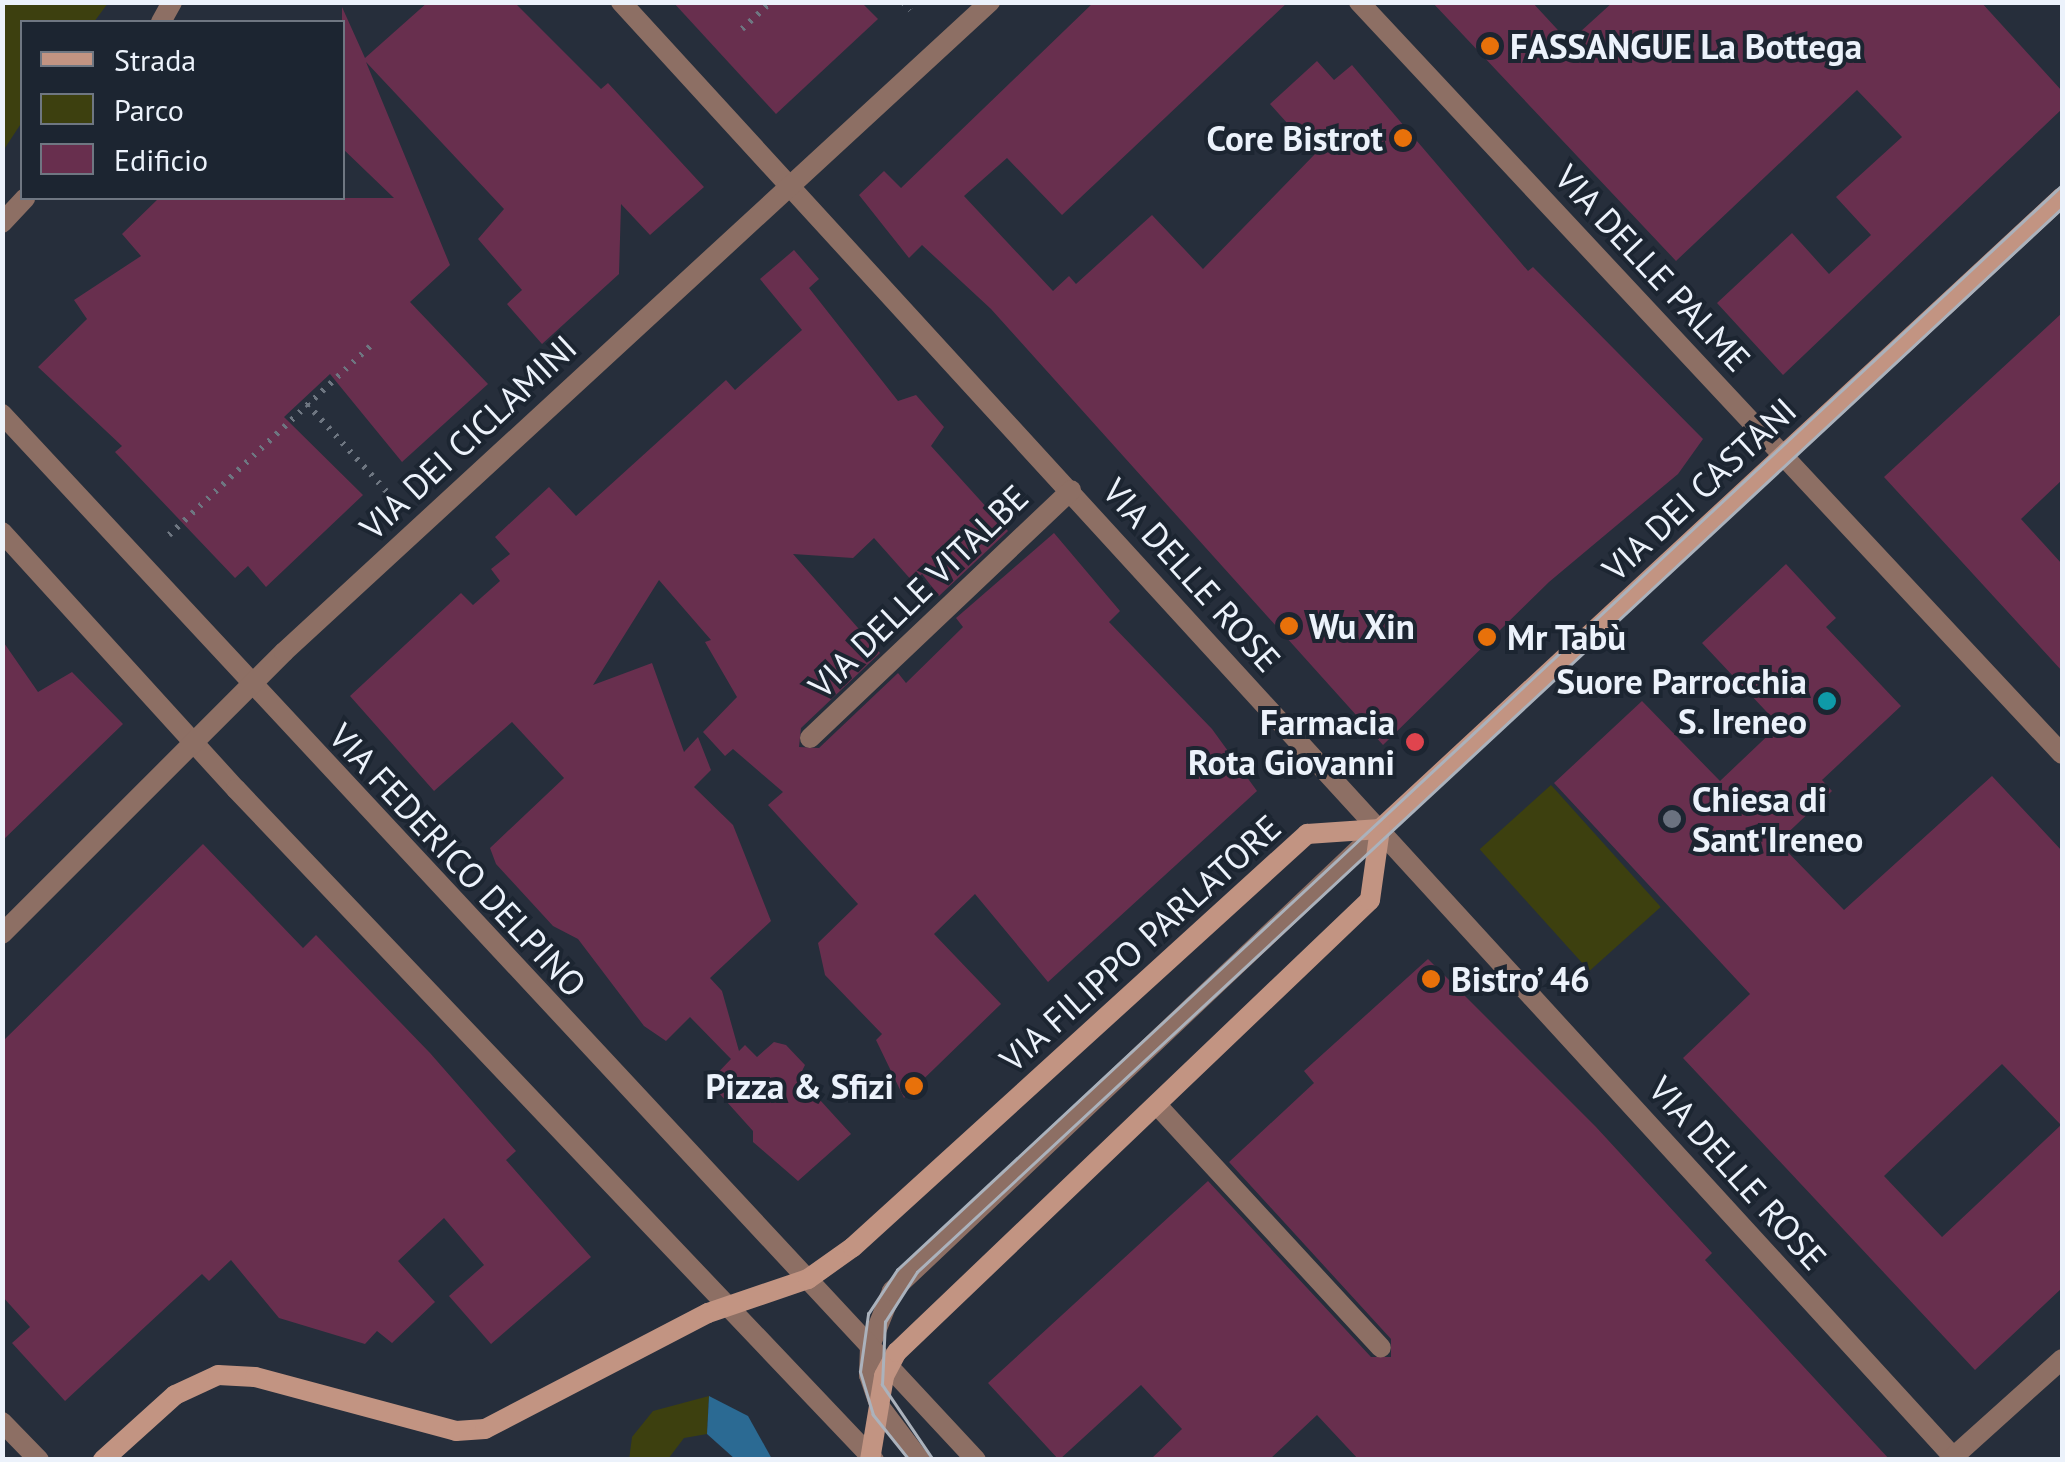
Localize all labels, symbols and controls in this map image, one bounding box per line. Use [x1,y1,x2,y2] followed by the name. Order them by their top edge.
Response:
[20,20,345,200] legend
[1510,25,1862,67] place label: FASSANGUE La Bottega
[1479,35,1501,57] marker: FASSANGUE La Bottega
[114,40,196,79] text: Strada
[114,90,184,129] text: Parco
[1207,117,1383,159] place label: Core Bistrot
[1392,127,1414,149] marker: Core Bistrot
[114,140,208,179] text: Edificio
[1546,156,1760,380] street label: VIA DELLE PALME
[351,326,585,548] street label: VIA DEI CICLAMINI
[1593,388,1805,590] street label: VIA DEI CASTANI
[1094,469,1290,681] street label: VIA DELLE ROSE
[799,475,1037,707] street label: VIA DELLE VITALBE
[1309,605,1416,647] place label: Wu Xin
[1278,615,1300,637] marker: Wu Xin
[1507,616,1627,658] place label: Mr Tabù
[1476,626,1498,648] marker: Mr Tabù
[1557,660,1807,742] place label: Suore Parrocchia S. Ireneo
[1816,690,1838,712] marker: Suore Parrocchia S. Ireneo
[1188,701,1395,783] place label: Farmacia Rota Giovanni
[320,714,596,1006] street label: VIA FEDERICO DELPINO
[1404,731,1426,753] marker: Farmacia Rota Giovanni
[1692,778,1863,860] place label: Chiesa di Sant'Ireneo
[990,805,1290,1081] street label: VIA FILIPPO PARLATORE
[1661,808,1683,830] marker: Chiesa di Sant'Ireneo
[1451,958,1593,1000] place label: Bistro’ 46
[1420,968,1442,990] marker: Bistro’ 46
[706,1065,894,1107] place label: Pizza & Sfizi
[1640,1067,1836,1279] street label: VIA DELLE ROSE
[903,1075,925,1097] marker: Pizza & Sfizi

